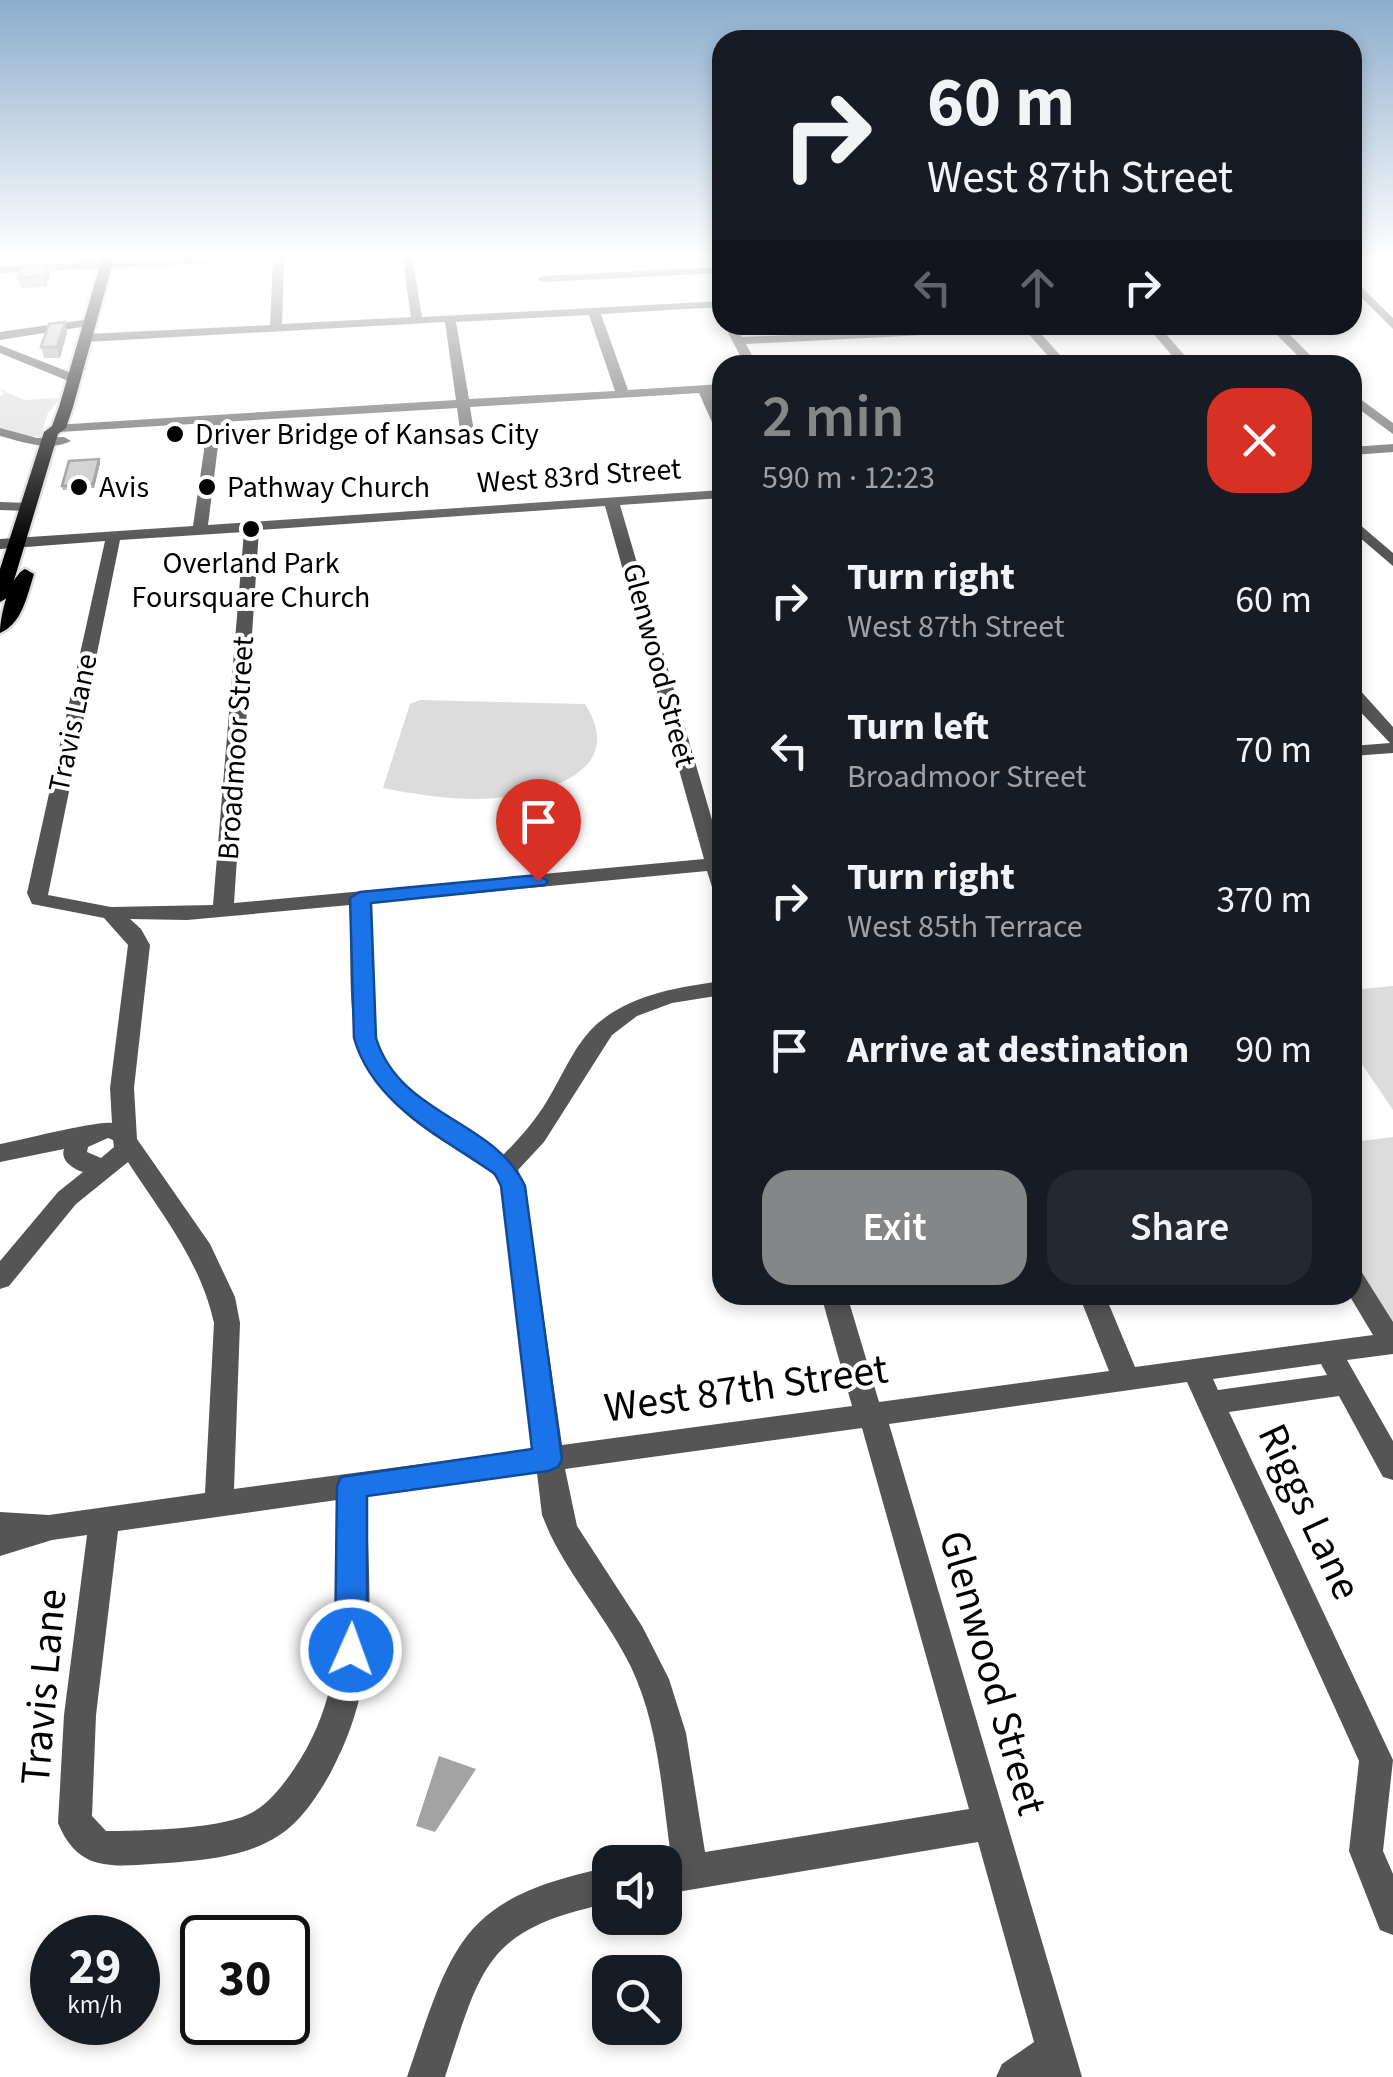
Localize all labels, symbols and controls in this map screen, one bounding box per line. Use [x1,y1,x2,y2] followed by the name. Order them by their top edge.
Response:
[927,53,1075,153] text: 60 m
[762,70,892,200] icon: right
[927,146,1233,210] text: West 87th Street
[905,260,960,315] icon: left
[1010,260,1065,315] icon: ahead
[1115,260,1170,315] icon: right
[762,375,905,460] text: 2 min
[1207,388,1312,493] button: close
[195,413,539,456] place label: Driver Bridge of Kansas City
[164,423,186,445] marker: Driver Bridge of Kansas City
[476,447,682,505] street label: West 83rd Street
[762,455,935,501] text: 590 m · 12:23
[99,466,149,509] place label: Avis
[227,466,430,509] place label: Pathway Church
[68,476,90,498] marker: Avis
[196,476,218,498] marker: Pathway Church
[240,518,262,540] marker: Overland Park Foursquare Church
[132,542,370,619] place label: Overland Park Foursquare Church
[847,550,1015,604] text: Turn right
[611,558,707,772] street label: Glenwood Street
[762,573,817,628] icon: right
[1235,573,1312,627] text: 60 m
[847,604,1065,650] text: West 87th Street
[207,635,265,861] street label: Broadmoor Street
[37,650,109,796] street label: Travis Lane
[847,700,989,754] text: Turn left
[762,723,817,778] icon: left
[1235,723,1312,777] text: 70 m
[847,754,1086,800] text: Broadmoor Street
[496,779,581,882] pin
[511,794,566,849] icon: arrive
[847,850,1015,904] text: Turn right
[762,873,817,928] icon: right
[1216,873,1312,927] text: 370 m
[847,904,1083,950] text: West 85th Terrace
[762,1023,817,1078] icon: arrive
[847,1023,1189,1077] text: Arrive at destination
[1235,1023,1312,1077] text: 90 m
[762,1170,1027,1285] button: Exit
[1047,1170,1312,1285] button: Share
[600,1339,892,1439] street label: West 87th Street
[1242,1414,1376,1610] street label: Riggs Lane
[923,1524,1061,1822] street label: Glenwood Street
[6,1586,82,1788] street label: Travis Lane
[299,1598,403,1702] position arrow
[592,1845,682,2045] map controls
[592,1845,682,1935] button: sound
[180,1915,310,2045] speed limit sign: 30
[69,1932,121,2003] text: 29
[592,1955,682,2045] button: search
[67,1987,123,2023] text: km/h

